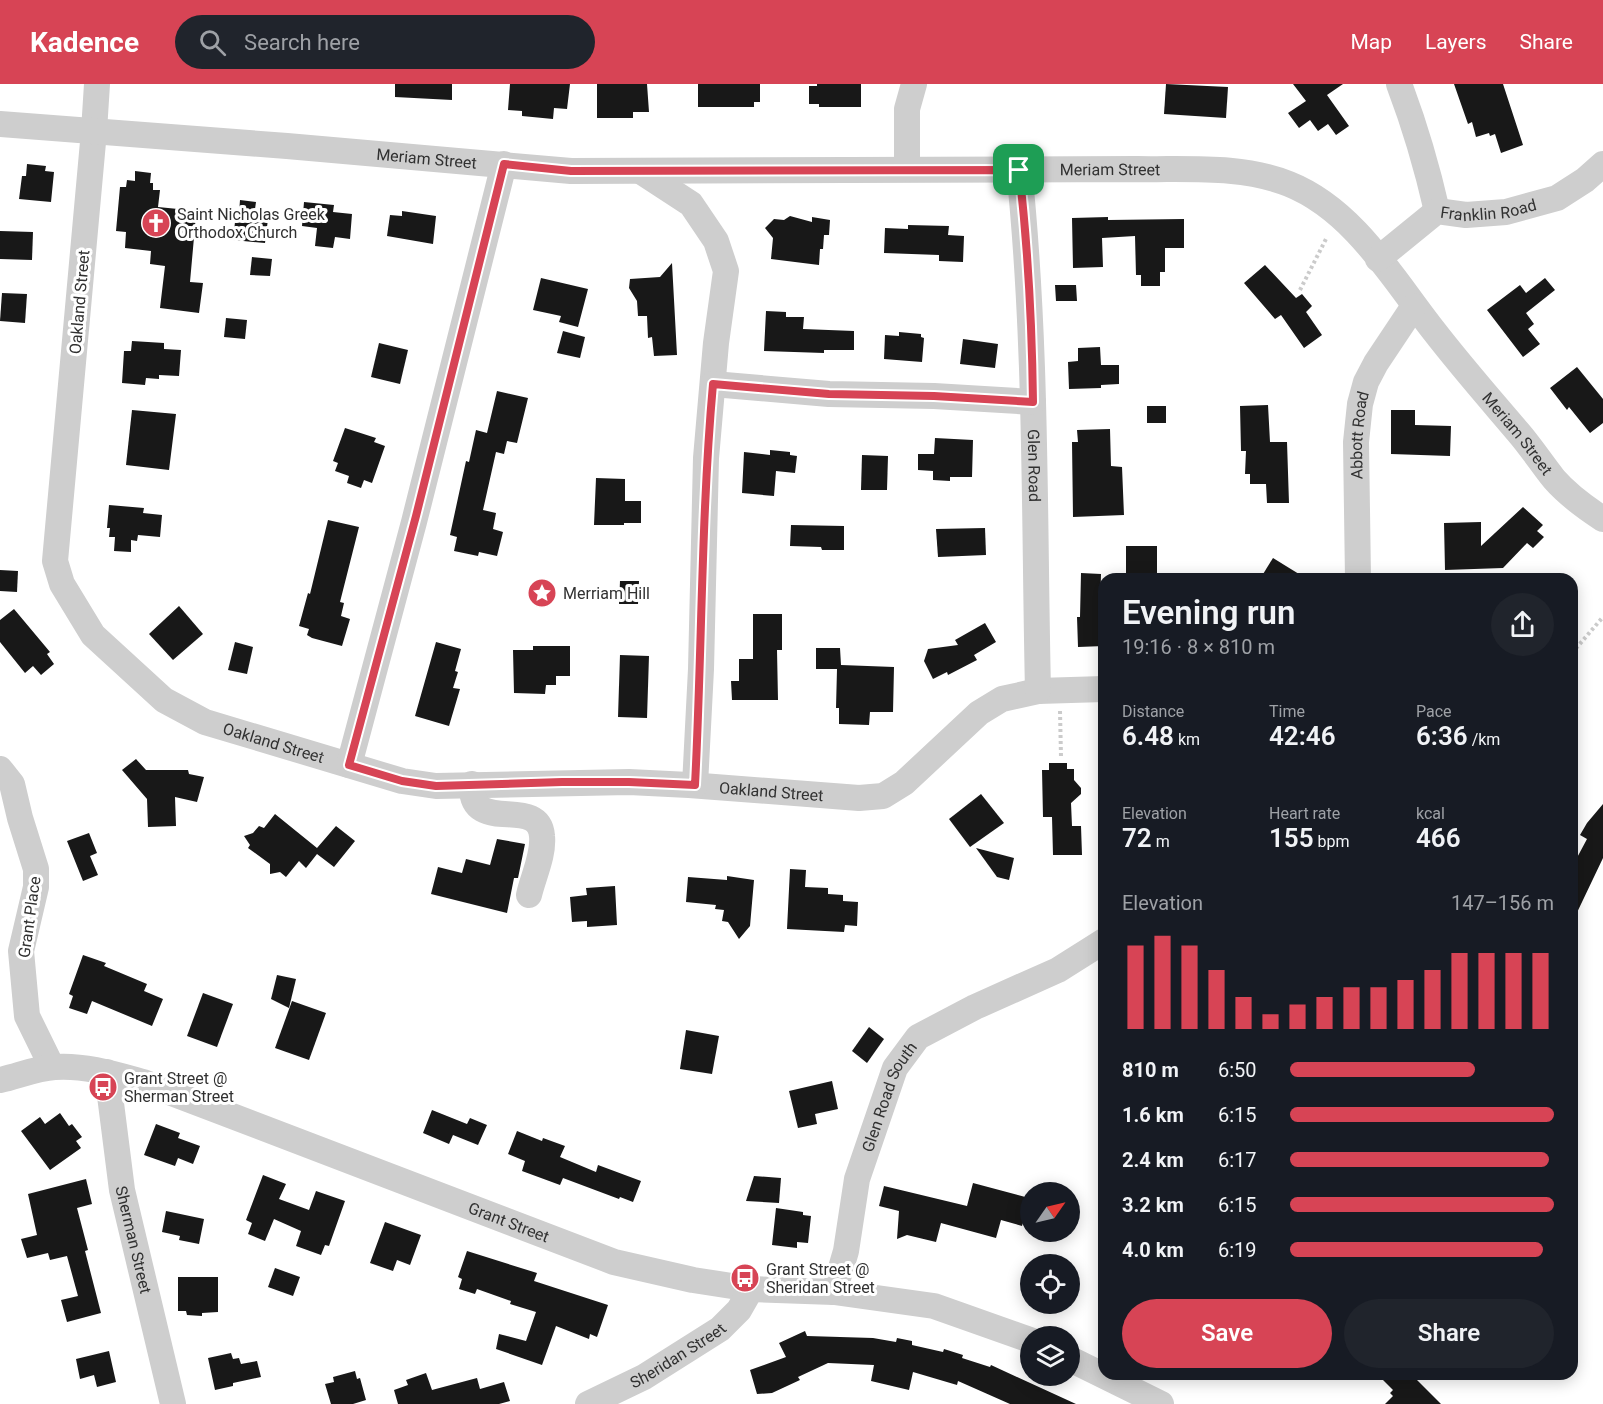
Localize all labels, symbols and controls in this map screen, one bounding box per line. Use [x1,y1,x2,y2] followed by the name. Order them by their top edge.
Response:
[175,15,595,69] search box
[30,26,139,59] text: Kadence
[196,26,229,59] icon: search
[244,30,360,55] text: Search here
[1350,30,1392,54] text: Map
[1425,30,1486,54] text: Layers
[1519,30,1573,54] text: Share
[993,144,1044,195] pin
[376,145,478,173] street label: Meriam Street
[1002,153,1035,186] icon: arrive
[1060,160,1160,179] street label: Meriam Street
[1439,195,1538,225] street label: Franklin Road
[177,205,326,242] place label: Saint Nicholas Greek Orthodox Church
[140,207,172,239] church icon: Saint Nicholas Greek Orthodox Church
[65,249,94,355] street label: Oakland Street
[1347,389,1373,479] street label: Abbott Road
[1478,389,1556,479] street label: Meriam Street
[1024,429,1044,502] street label: Glen Road
[526,577,558,609] place icon: Merriam Hill
[563,584,650,603] place label: Merriam Hill
[1122,593,1295,632] text: Evening run
[1491,593,1554,656] button: share
[1122,635,1275,659] text: 19:16 · 8 × 810 m
[1122,702,1184,721] text: Distance
[1269,702,1305,721] text: Time
[1416,702,1452,721] text: Pace
[221,719,326,767] street label: Oakland Street
[1122,721,1174,751] text: 6.48
[1269,721,1336,751] text: 42:46
[1416,721,1468,751] text: 6:36
[1174,730,1200,749] text: km
[1468,730,1500,749] text: /km
[718,778,824,805] street label: Oakland Street
[1122,804,1187,823] text: Elevation
[1269,804,1340,823] text: Heart rate
[1416,804,1445,823] text: kcal
[1122,823,1152,853] text: 72
[1269,823,1314,853] text: 155
[1416,823,1461,853] text: 466
[1152,832,1170,851] text: m
[1314,832,1350,851] text: bpm
[14,875,45,959] street label: Grant Place
[1122,891,1203,915] text: Elevation
[1451,891,1554,915] text: 147–156 m
[858,1038,921,1155] street label: Glen Road South
[1122,1058,1179,1082] text: 810 m
[1218,1058,1257,1082] text: 6:50
[124,1069,234,1106] place label: Grant Street @ Sherman Street
[87,1071,119,1103] bus stop icon: Grant Street @ Sherman Street
[1122,1103,1184,1127] text: 1.6 km
[1218,1103,1257,1127] text: 6:15
[1122,1148,1184,1172] text: 2.4 km
[1218,1148,1257,1172] text: 6:17
[1020,1182,1080,1242] north arrow
[1020,1182,1080,1386] map controls
[111,1184,155,1295] street label: Sherman Street
[1122,1193,1184,1217] text: 3.2 km
[1218,1193,1257,1217] text: 6:15
[466,1198,552,1246] street label: Grant Street
[1122,1238,1184,1262] text: 4.0 km
[1218,1238,1257,1262] text: 6:19
[1020,1254,1080,1314] button: locate
[766,1260,875,1297] place label: Grant Street @ Sheridan Street
[729,1262,761,1294] bus stop icon: Grant Street @ Sheridan Street
[1122,1299,1332,1368] button: Save
[1344,1299,1554,1368] button: Share
[627,1320,730,1392] street label: Sheridan Street
[1020,1326,1080,1386] button: layers

